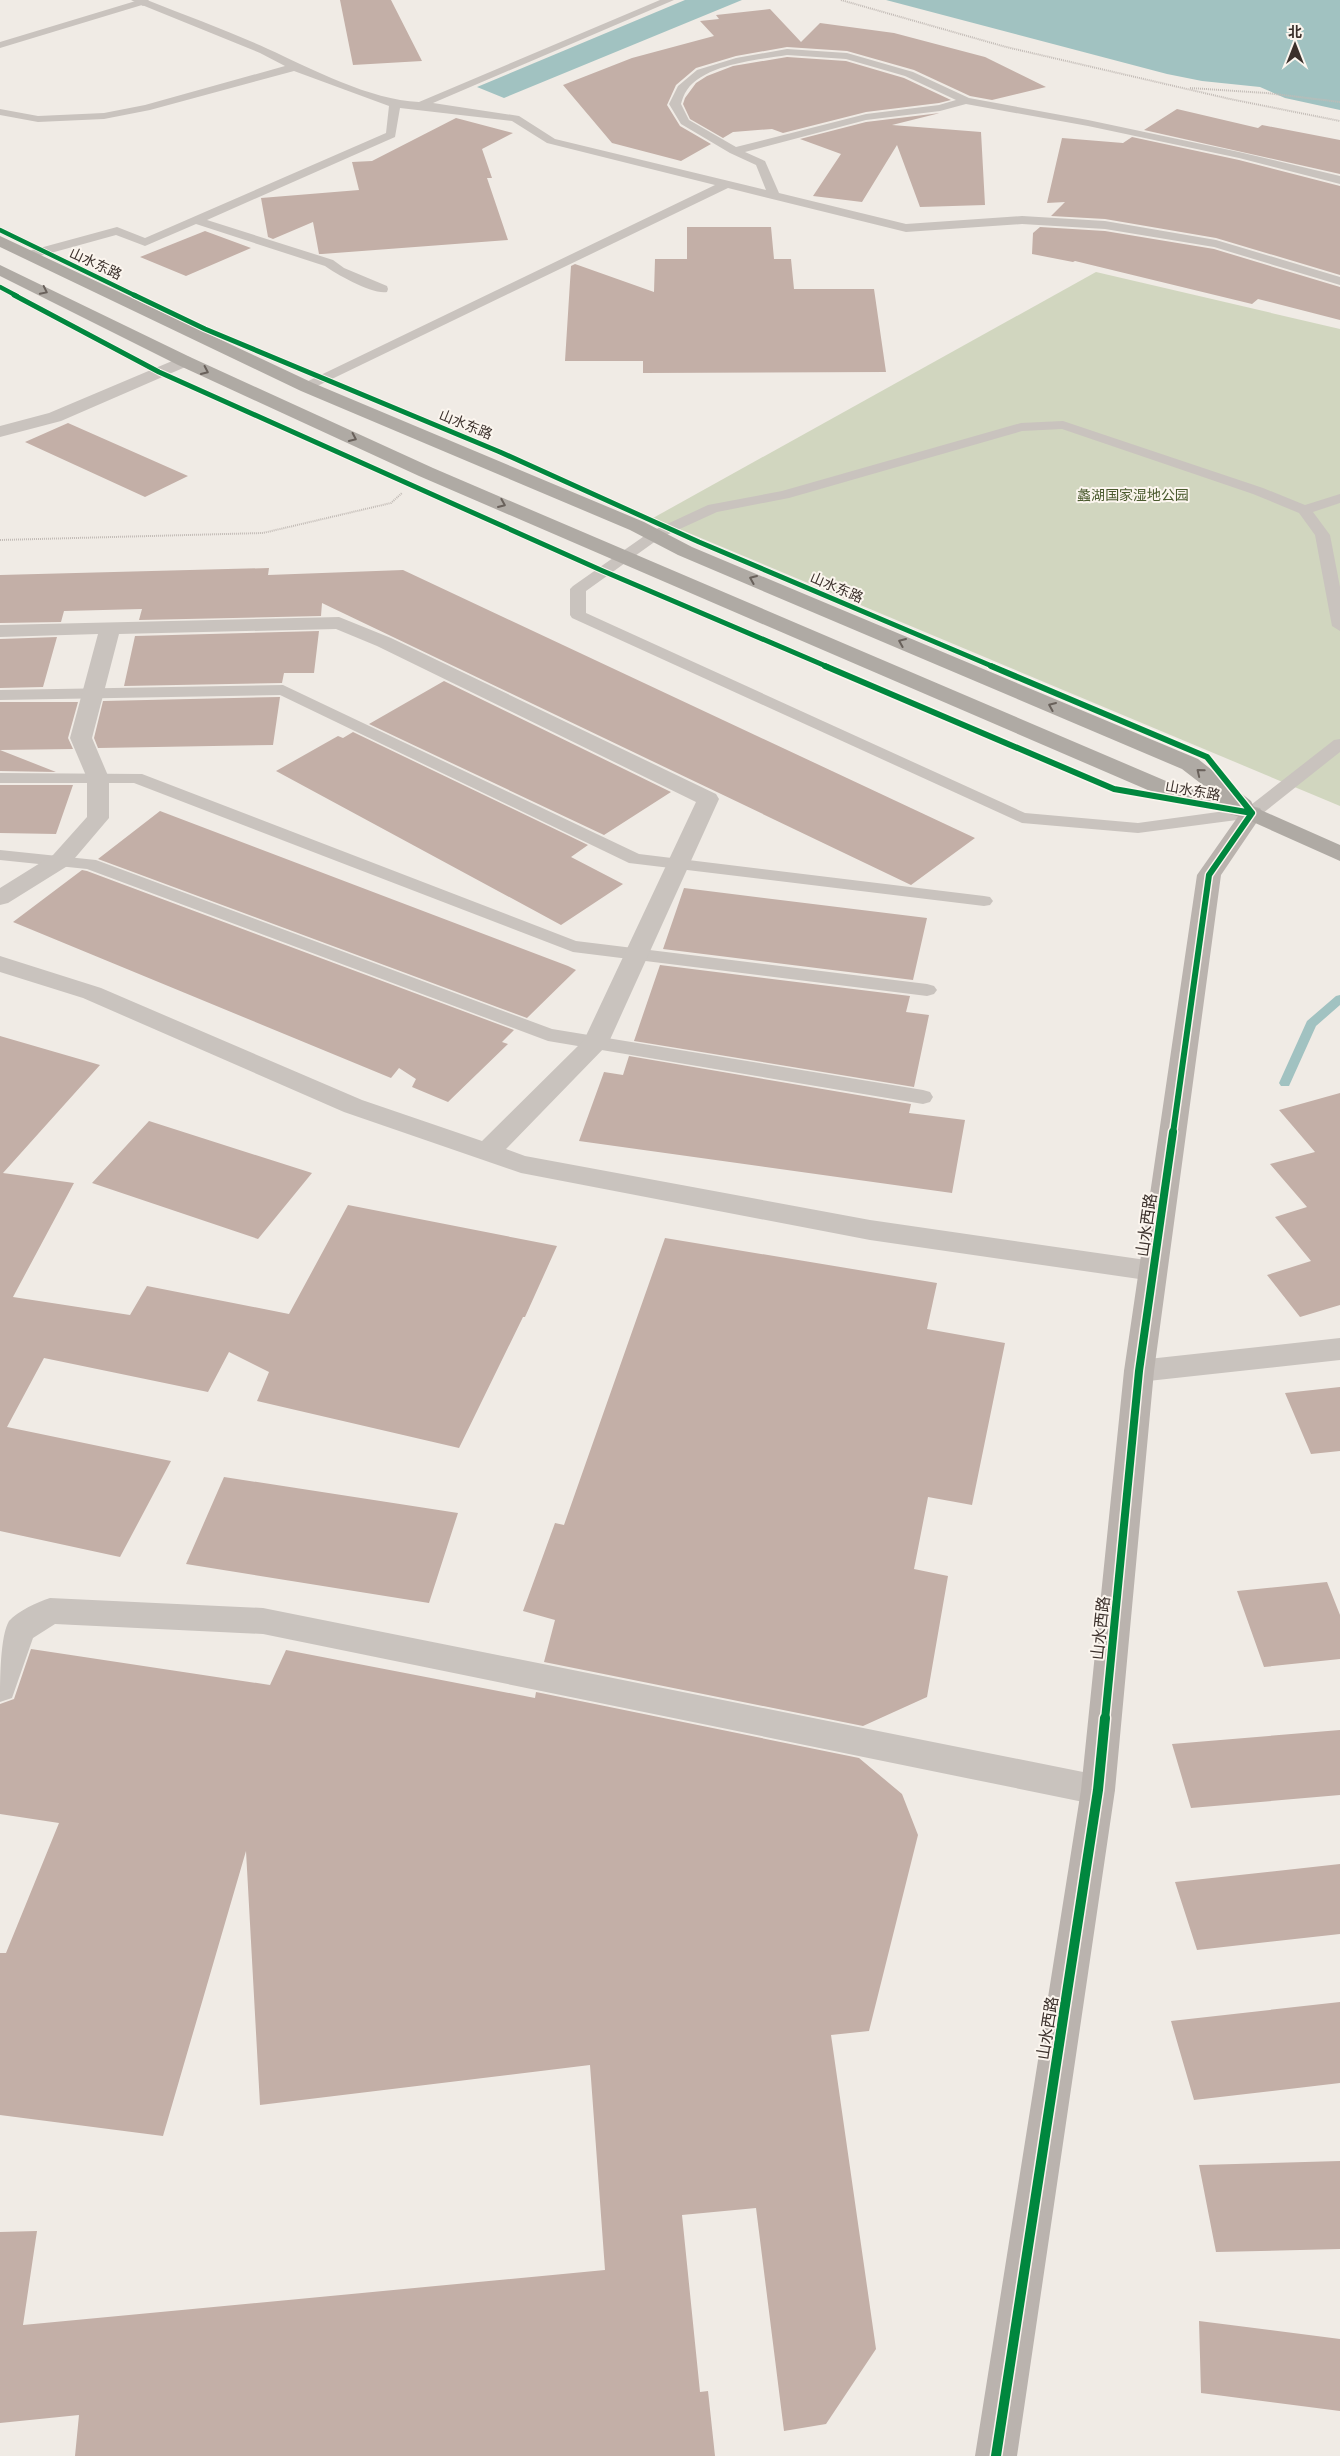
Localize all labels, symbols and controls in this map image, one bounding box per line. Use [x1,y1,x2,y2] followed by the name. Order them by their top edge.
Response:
[1270,20,1320,70] north arrow
[1288,22,1302,41] text: 北
[67,243,125,283] street label: 山水东路
[38,285,47,295] one-way arrow
[200,364,209,375] one-way arrow
[436,405,496,443] street label: 山水东路
[348,432,357,443] one-way arrow
[1077,485,1189,504] park label: 蠡湖国家湿地公园
[497,497,506,508] one-way arrow
[808,567,866,607] street label: 山水东路
[749,575,758,586] one-way arrow
[898,638,907,649] one-way arrow
[1048,701,1057,712] one-way arrow
[1197,769,1206,777] one-way arrow
[1164,776,1222,804] street label: 山水东路
[1131,1192,1161,1258] street label: 山水西路
[1086,1595,1114,1661] street label: 山水西路
[1031,1995,1063,2061] street label: 山水西路

